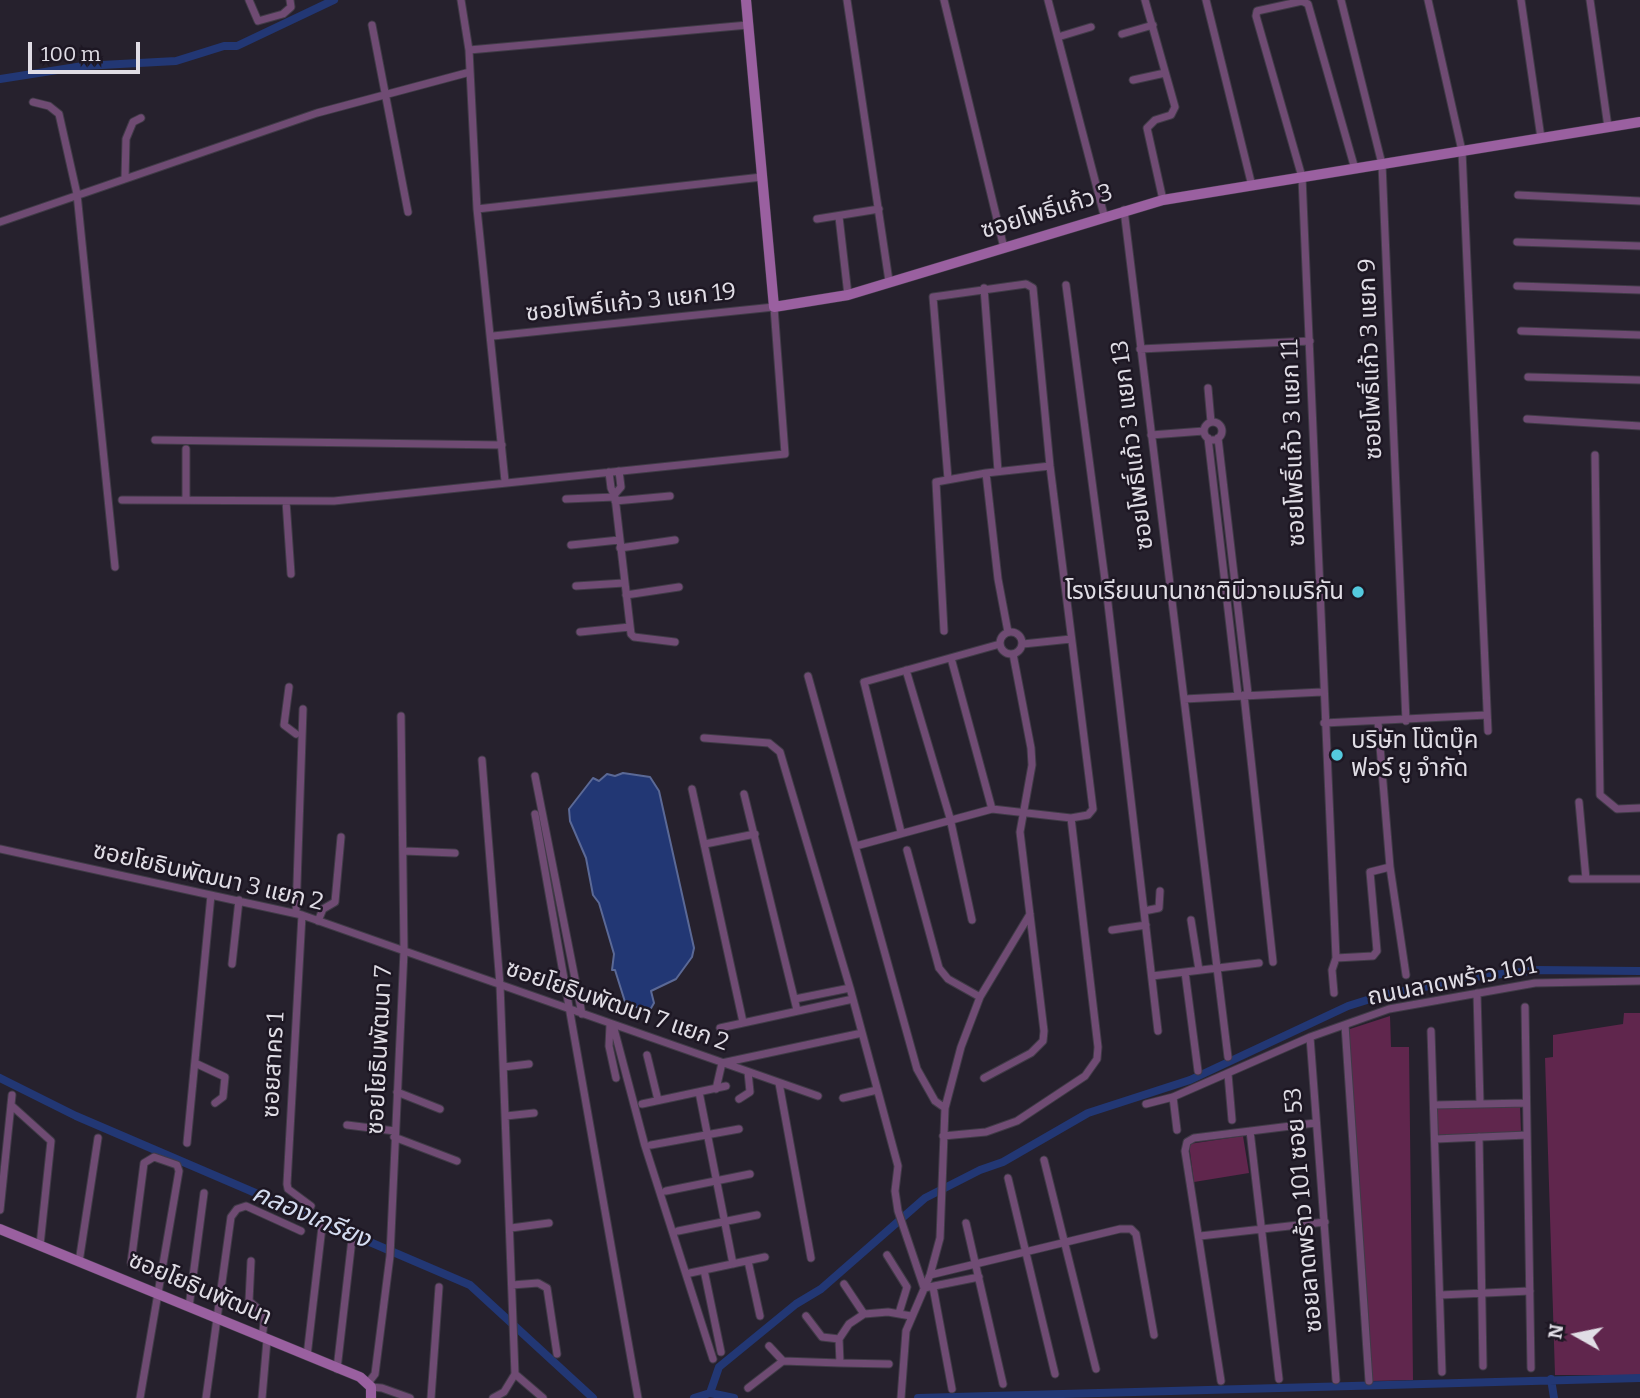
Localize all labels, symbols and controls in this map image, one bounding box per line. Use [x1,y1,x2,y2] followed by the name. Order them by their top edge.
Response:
[32,28,144,72] scale bar
[41,41,101,67] text: 100 m
[978,178,1116,246] street label: ซอยโพธิ์แก้ว 3
[1353,258,1389,460] street label: ซอยโพธิ์แก้ว 3 แยก 9
[524,278,738,328] street label: ซอยโพธิ์แก้ว 3 แยก 19
[1106,339,1160,551] street label: ซอยโพธิ์แก้ว 3 แยก 13
[1276,339,1312,547] street label: ซอยโพธิ์แก้ว 3 แยก 11
[1065,578,1344,606] place label: โรงเรียนนานาชาตินีวาอเมริกัน
[1350,584,1366,600] marker: โรงเรียนนานาชาตินีวาอเมริกัน
[1351,727,1478,783] place label: บริษัท โน๊ตบุ๊ค ฟอร์ ยู จำกัด
[1329,747,1345,763] marker: บริษัท โน๊ตบุ๊ค ฟอร์ ยู จำกัด
[90,836,326,918] street label: ซอยโยธินพัฒนา 3 แยก 2
[1365,951,1539,1013] street label: ถนนลาดพร้าว 101
[502,954,732,1058] street label: ซอยโยธินพัฒนา 7 แยก 2
[361,964,399,1136] street label: ซอยโยธินพัฒนา 7
[257,1011,291,1119] street label: ซอยสาคร 1
[1279,1086,1329,1334] street label: ซอยลาดพร้าว 101 ซอย 53
[247,1178,375,1256] water label: คลองเกรียง
[124,1246,276,1332] street label: ซอยโยธินพัฒนา
[1542,1300,1612,1370] north arrow
[1543,1323,1568,1341] text: N

